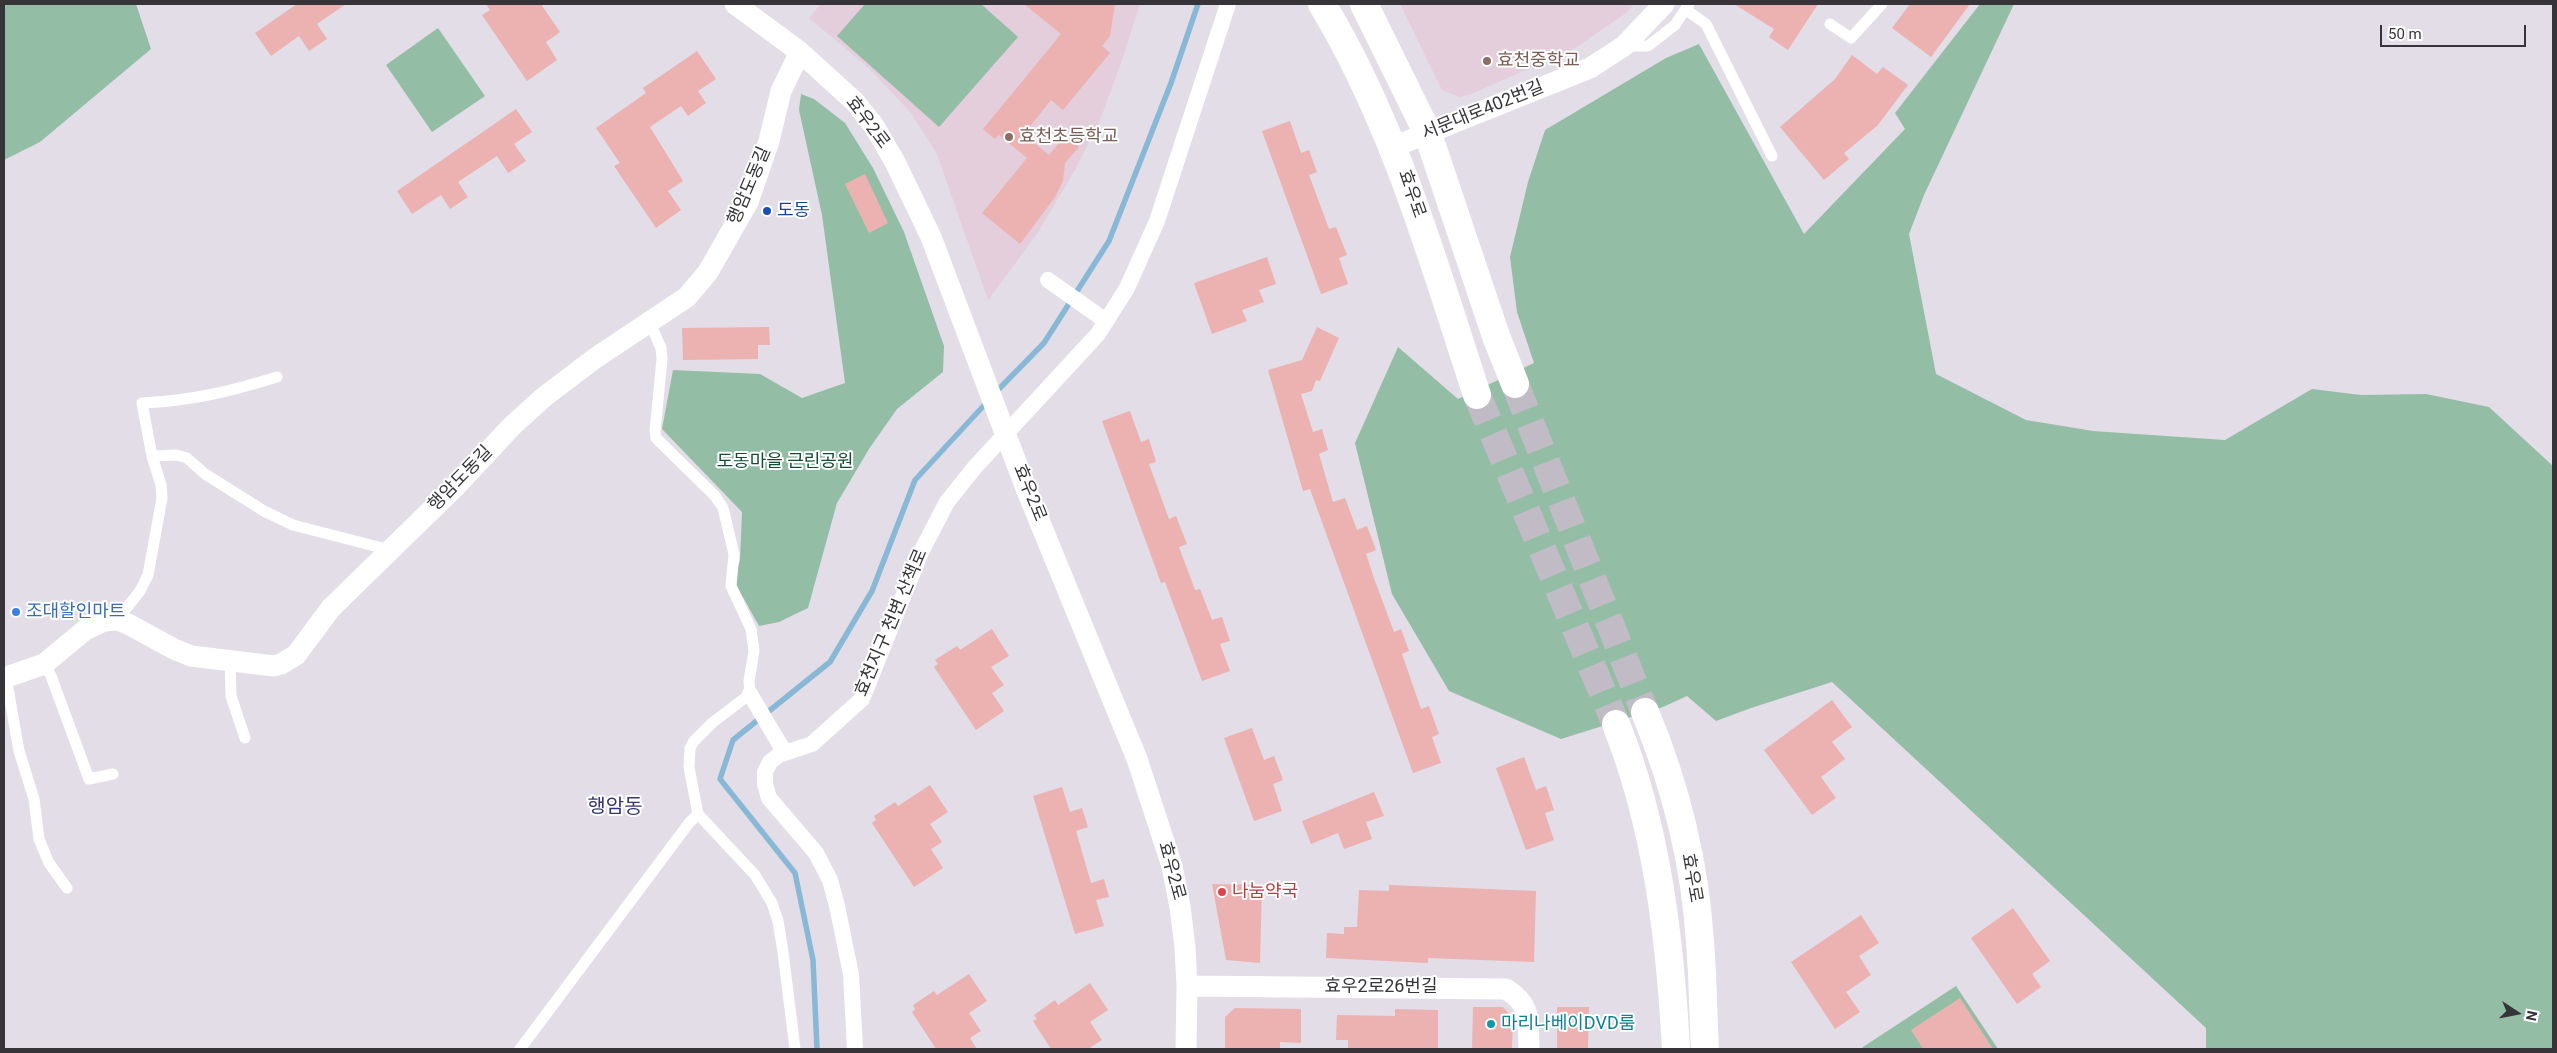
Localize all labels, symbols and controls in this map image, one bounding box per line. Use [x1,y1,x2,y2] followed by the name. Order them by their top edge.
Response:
[2382,15,2528,47] scale bar
[2388,25,2422,43] text: 50 m
[1497,50,1580,72] place label: 효천중학교
[1481,55,1493,67] marker: 효천중학교
[1419,77,1547,145] street label: 서문대로402번길
[840,93,894,153] street label: 효우2로
[1019,126,1118,148] place label: 효천초등학교
[1003,131,1015,143] marker: 효천초등학교
[724,144,776,228] street label: 행암도동길
[1393,167,1429,221] street label: 효우로
[777,200,810,222] place label: 도동
[761,205,773,217] marker: 도동
[424,442,498,516] street label: 행암도동길
[717,451,853,473] park label: 도동마을 근린공원
[1008,461,1050,525] street label: 효우2로
[851,546,933,700] street label: 효천지구 천변 산책로
[26,601,125,623] place label: 조대할인마트
[10,606,22,618] marker: 조대할인마트
[587,796,643,820] district label: 행암동
[1153,839,1189,903] street label: 효우2로
[1676,852,1706,904] street label: 효우로
[1232,881,1298,903] place label: 나눔약국
[1216,886,1228,898] marker: 나눔약국
[1324,976,1438,998] street label: 효우2로26번길
[2492,988,2542,1038] north arrow
[2523,1009,2541,1022] text: N
[1501,1013,1635,1035] place label: 마리나베이DVD룸
[1485,1018,1497,1030] marker: 마리나베이DVD룸

